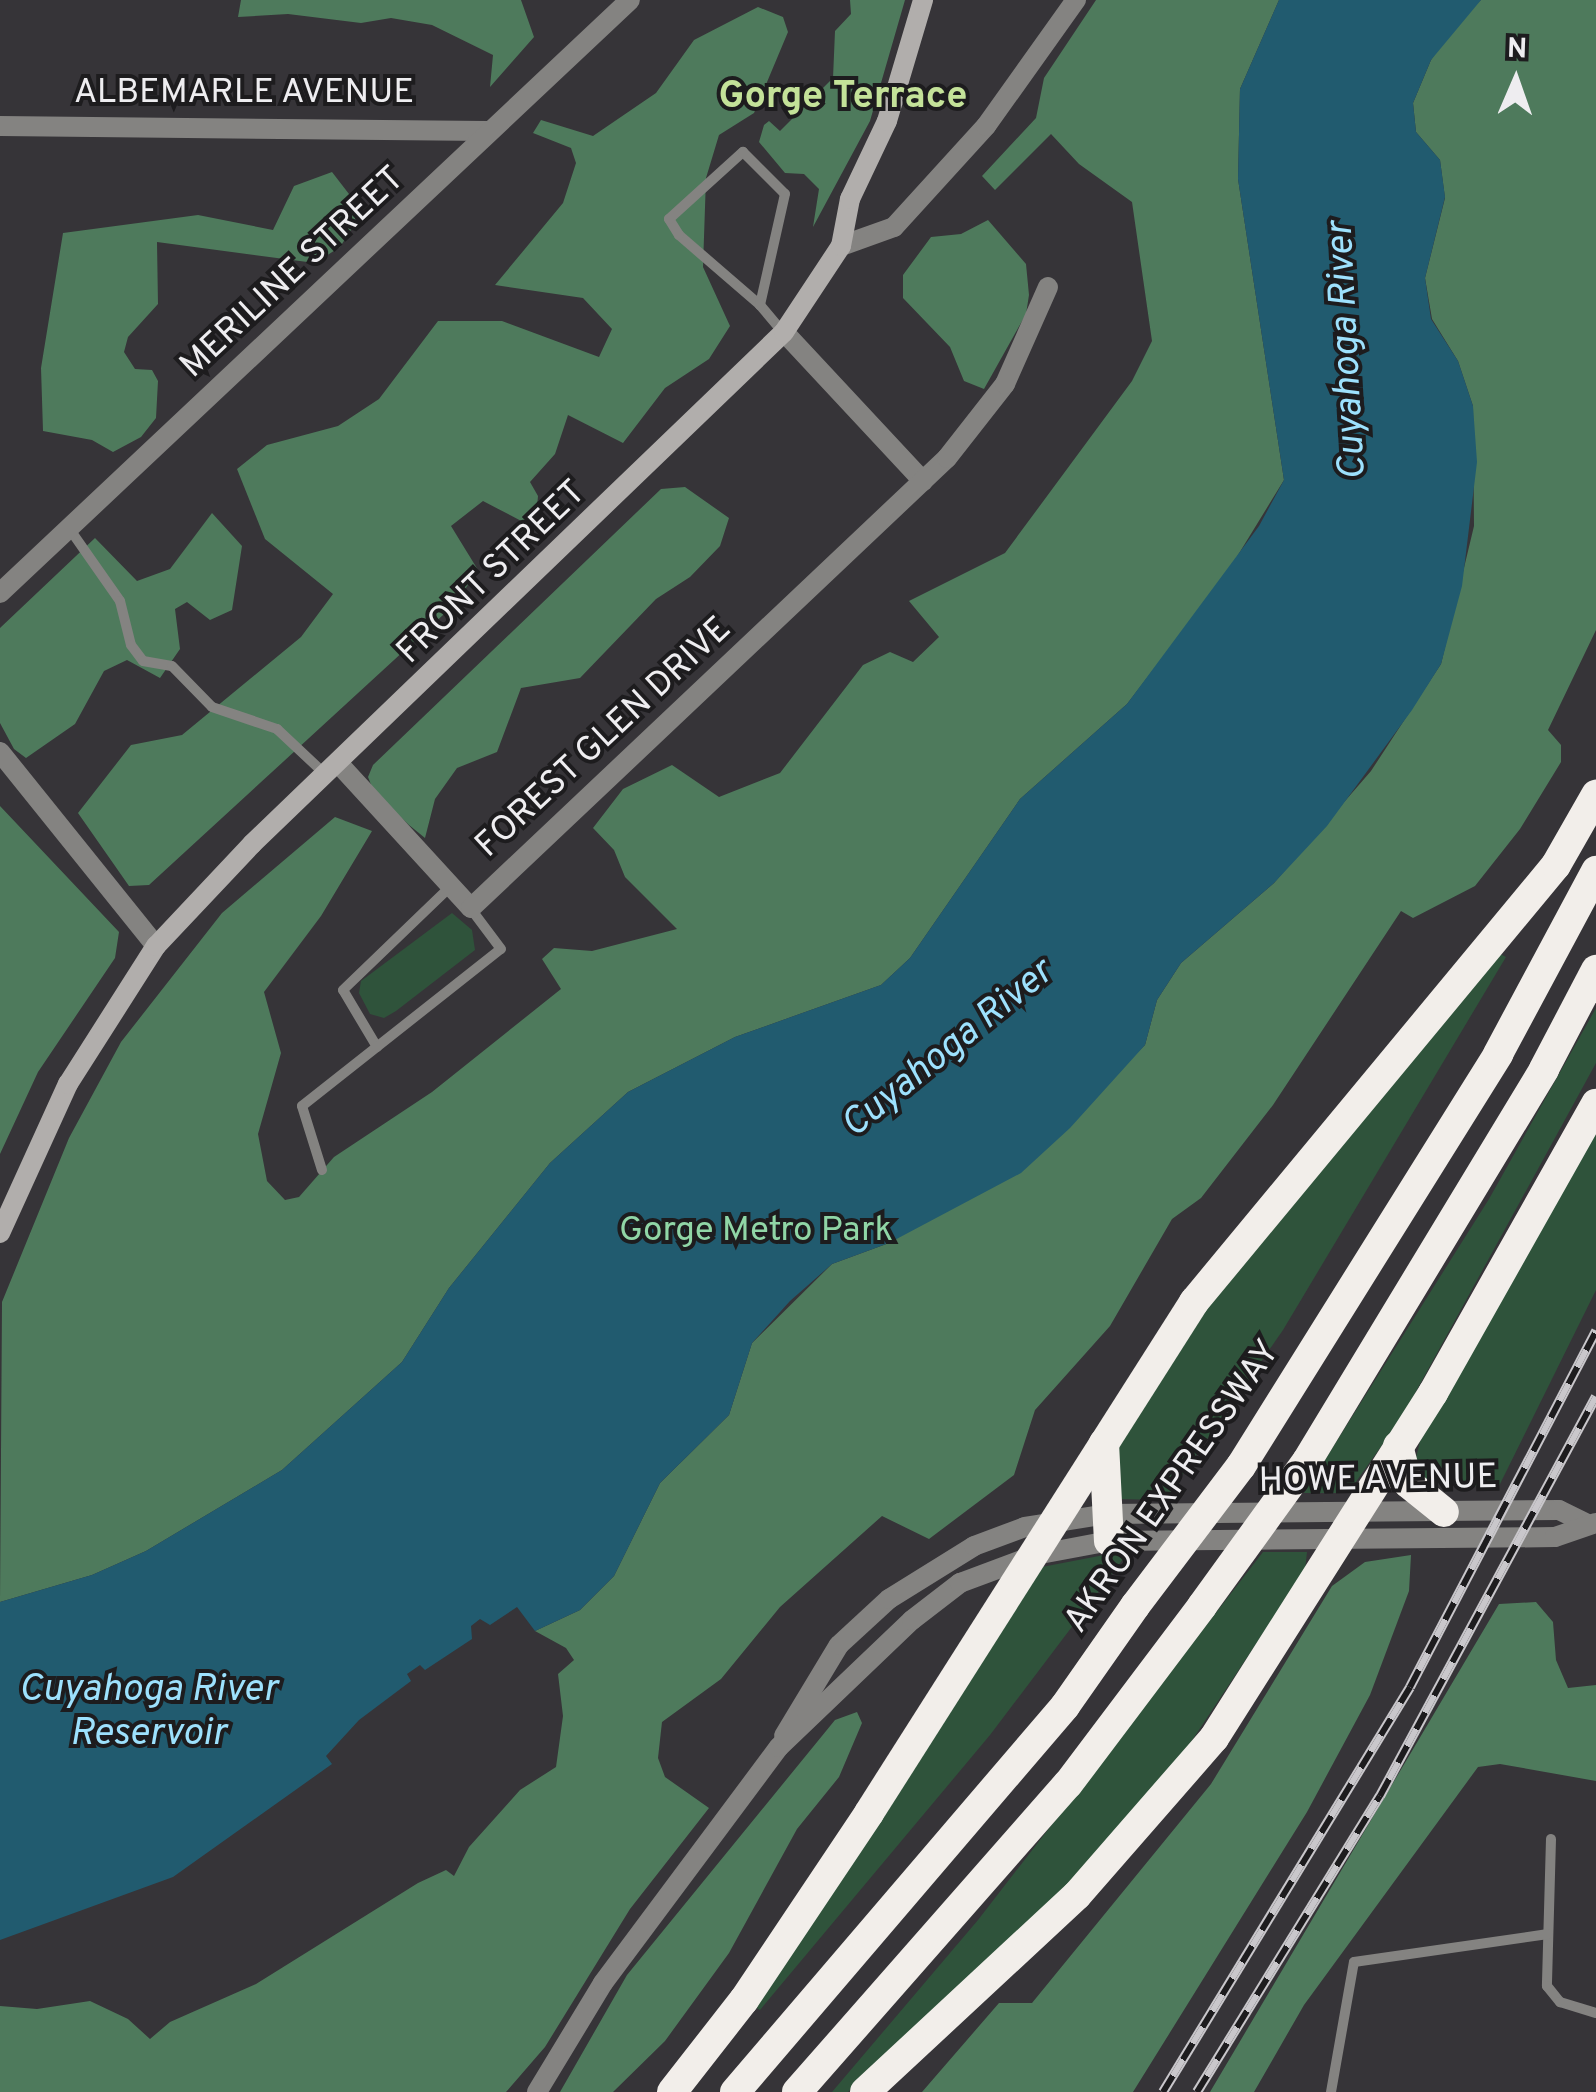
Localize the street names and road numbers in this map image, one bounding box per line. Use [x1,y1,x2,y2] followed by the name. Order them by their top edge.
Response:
[73,72,415,114] street label: ALBEMARLE AVENUE
[172,158,414,388] street label: MERILINE STREET
[388,472,596,674] street label: FRONT STREET
[467,608,741,868] street label: FOREST GLEN DRIVE
[1056,1333,1290,1641] street label: AKRON EXPRESSWAY
[1257,1457,1499,1503] street label: HOWE AVENUE

